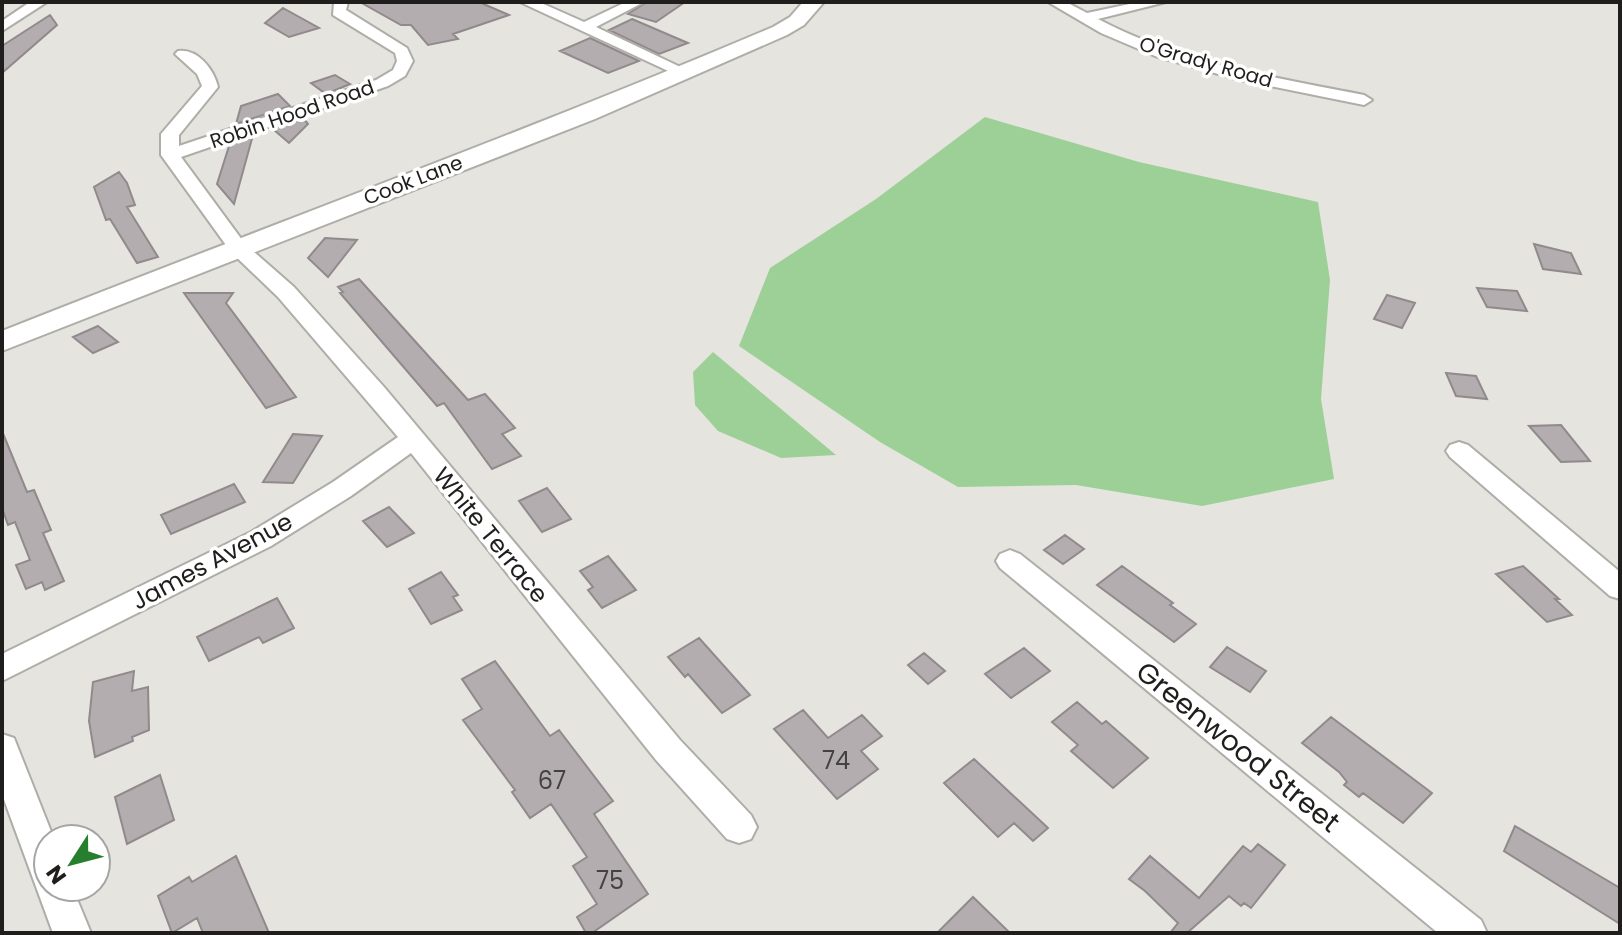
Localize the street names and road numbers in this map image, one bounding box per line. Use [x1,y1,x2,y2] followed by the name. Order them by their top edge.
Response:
[1136,30,1276,94] street label: O'Grady Road
[206,73,378,155] street label: Robin Hood Road
[359,148,467,212] street label: Cook Lane
[426,460,556,610] street label: White Terrace
[126,505,298,617] street label: James Avenue
[1128,653,1348,841] street label: Greenwood Street

